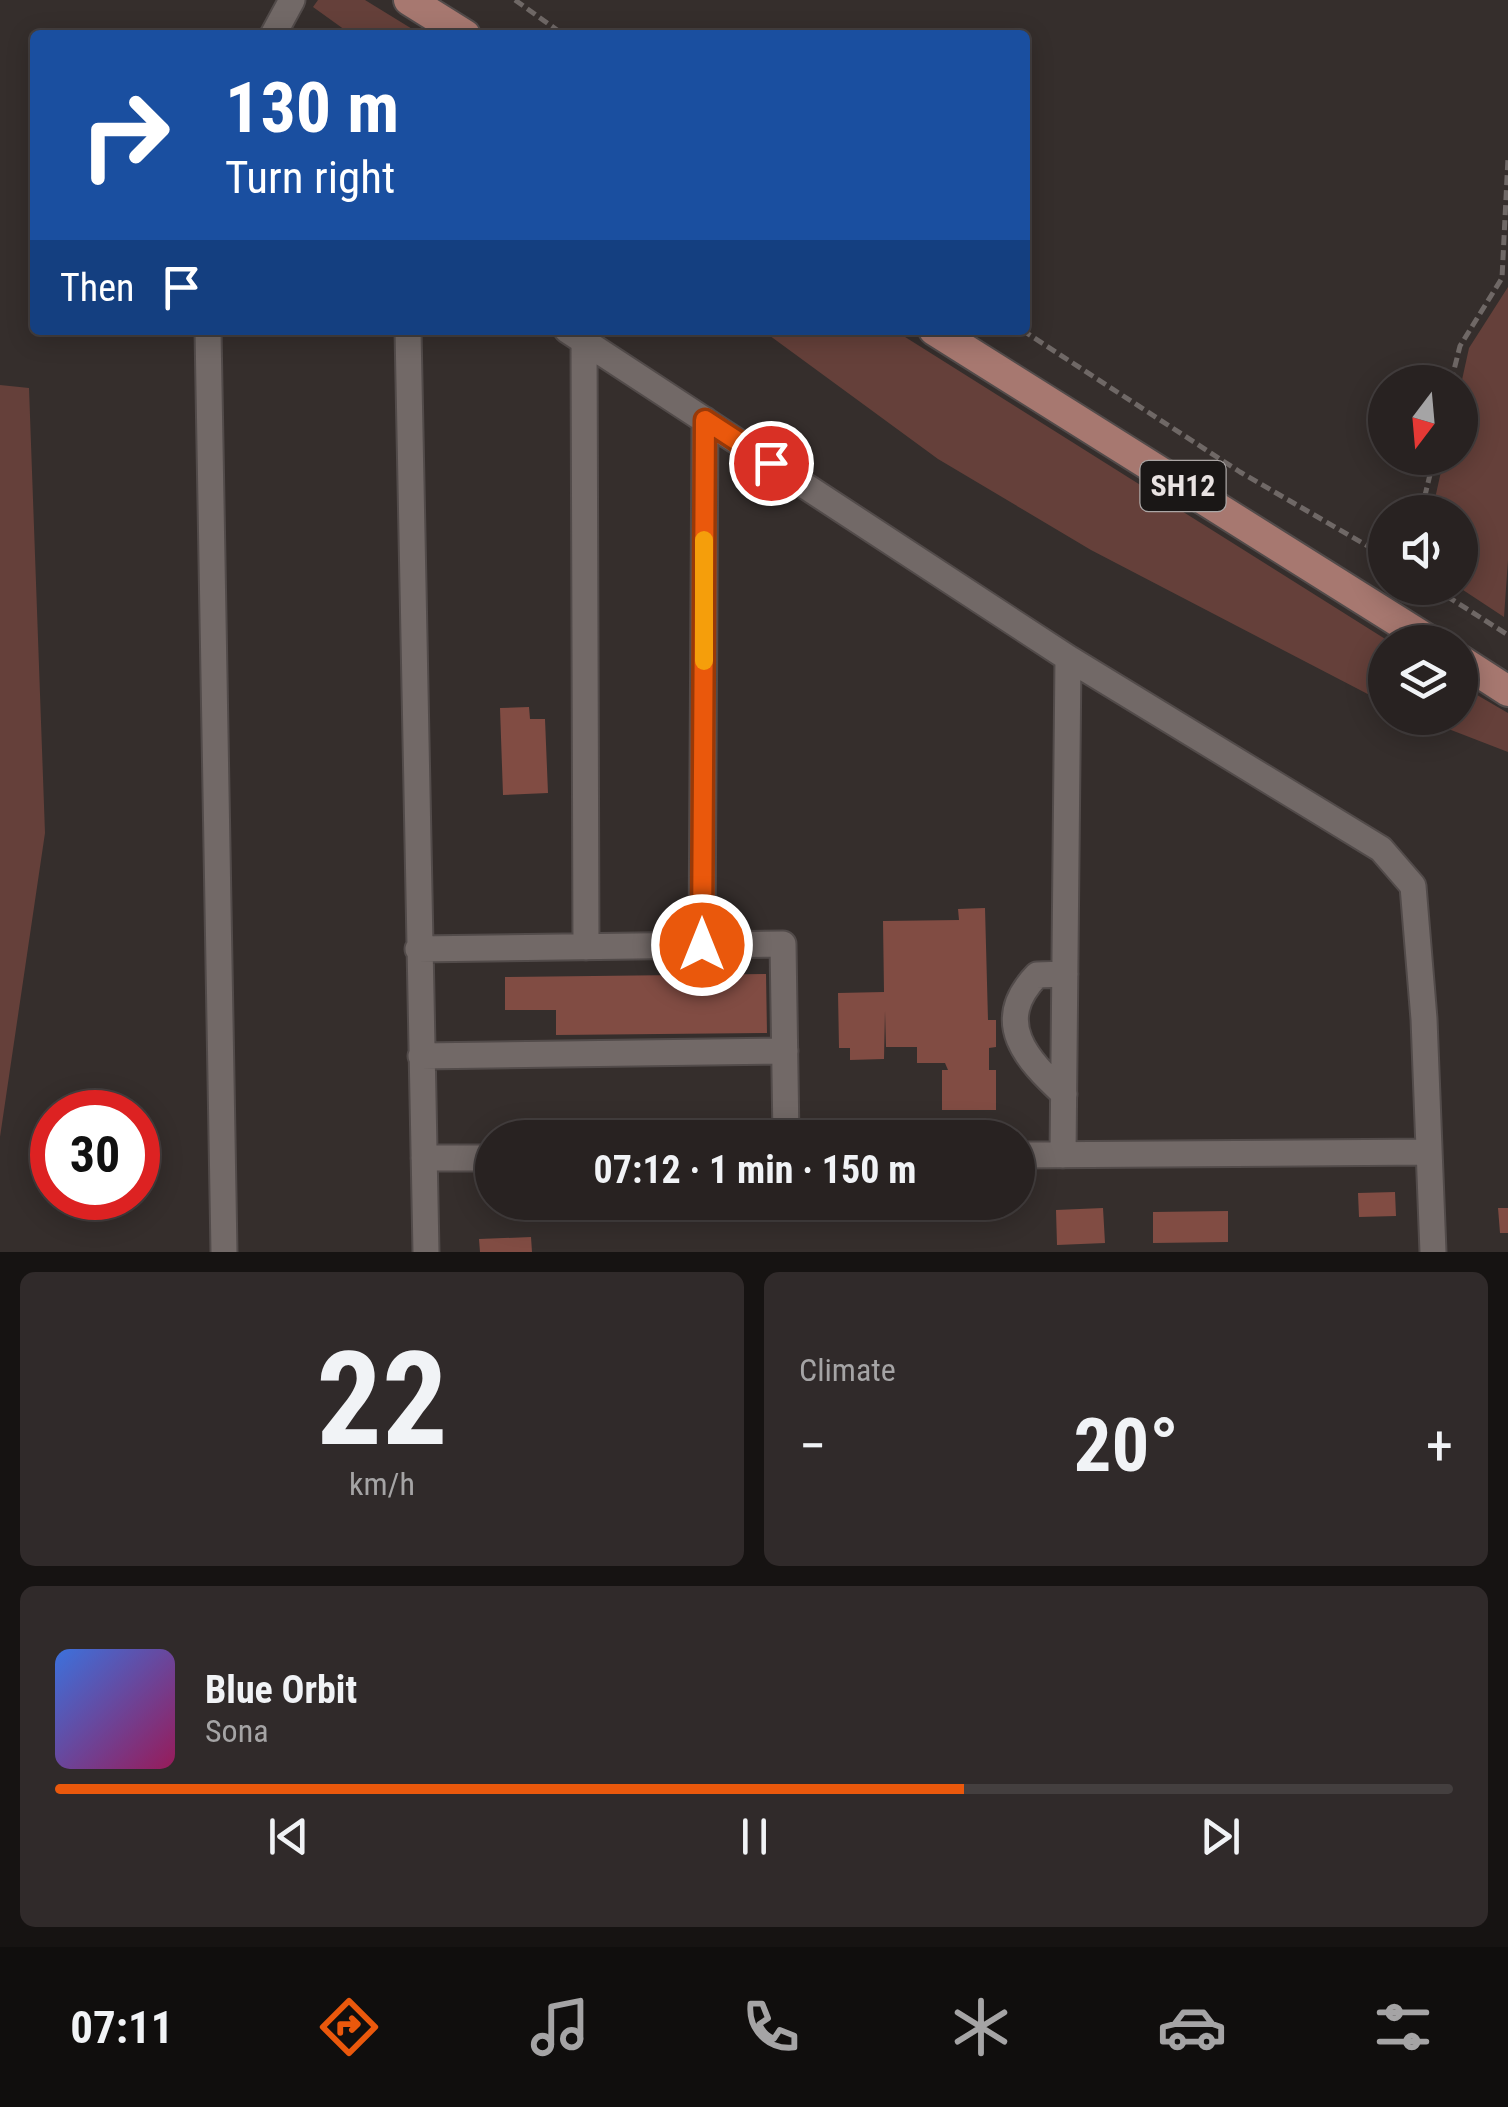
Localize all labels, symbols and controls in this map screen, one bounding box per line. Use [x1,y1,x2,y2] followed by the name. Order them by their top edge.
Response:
[225,67,399,149] text: 130 m
[60,70,190,200] icon: right
[225,151,395,204] text: Turn right
[154,260,209,315] icon: arrive
[60,266,134,310] text: Then
[1368,365,1478,475] north arrow
[1368,365,1478,735] map controls
[729,421,814,506] pin
[744,436,799,491] icon: arrive
[1140,461,1226,511] road number: SH12
[1368,495,1478,605] button: sound
[1368,625,1478,735] button: layers
[650,893,754,997] position arrow
[30,1090,160,1220] speed limit sign: 30
[594,1148,916,1192] text: 07:12 · 1 min · 150 m
[316,1323,448,1476] text: 22
[799,1351,896,1389] text: Climate
[1074,1401,1179,1489] text: 20°
[799,1414,827,1478] text: −
[1426,1414,1453,1478] text: +
[349,1465,415,1503] text: km/h
[205,1668,357,1712] text: Blue Orbit
[205,1712,268,1750] text: Sona
[261,1809,316,1864] icon: previous
[727,1809,782,1864] icon: pause
[1193,1809,1248,1864] icon: next
[314,1992,384,2062] icon: directions
[525,1992,595,2062] icon: music
[736,1992,806,2062] icon: phone
[946,1992,1016,2062] icon: climate
[1157,1992,1227,2062] icon: car
[1368,1992,1438,2062] icon: filters
[70,2001,174,2054] text: 07:11

